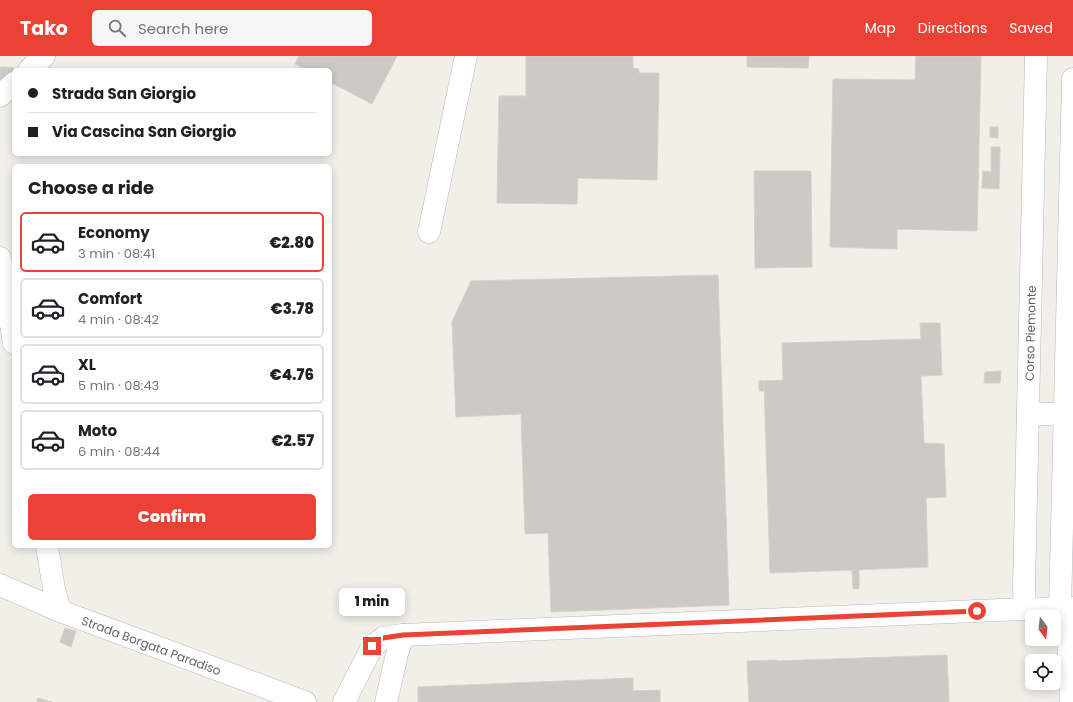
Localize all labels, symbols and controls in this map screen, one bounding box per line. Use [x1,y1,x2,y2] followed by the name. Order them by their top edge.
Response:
[92,10,372,46] search box
[20,15,68,42] text: Tako
[106,17,128,39] icon: search
[138,18,228,39] text: Search here
[865,18,896,38] text: Map
[918,18,987,38] text: Directions
[1009,18,1053,38] text: Saved
[52,83,196,104] text: Strada San Giorgio
[52,121,236,142] text: Via Cascina San Giorgio
[28,175,154,200] text: Choose a ride
[78,222,150,243] text: Economy
[30,224,66,260] icon: car
[269,232,314,253] text: €2.80
[78,244,155,263] text: 3 min · 08:41
[1020,285,1039,381] street label: Corso Piemonte
[78,288,142,309] text: Comfort
[30,290,66,326] icon: car
[271,298,314,319] text: €3.78
[78,310,159,329] text: 4 min · 08:42
[78,354,96,375] text: XL
[30,356,66,392] icon: car
[270,364,314,385] text: €4.76
[78,376,159,395] text: 5 min · 08:43
[78,420,117,441] text: Moto
[30,422,66,458] icon: car
[271,430,314,451] text: €2.57
[78,442,160,461] text: 6 min · 08:44
[28,494,316,540] button: Confirm
[339,588,405,616] callout: 1 min
[355,592,389,611] text: 1 min
[968,602,986,620] route start
[1025,610,1061,646] north arrow
[1025,610,1061,690] map controls
[79,611,224,679] street label: Strada Borgata Paradiso
[363,637,381,655] route end
[1025,654,1061,690] button: locate

